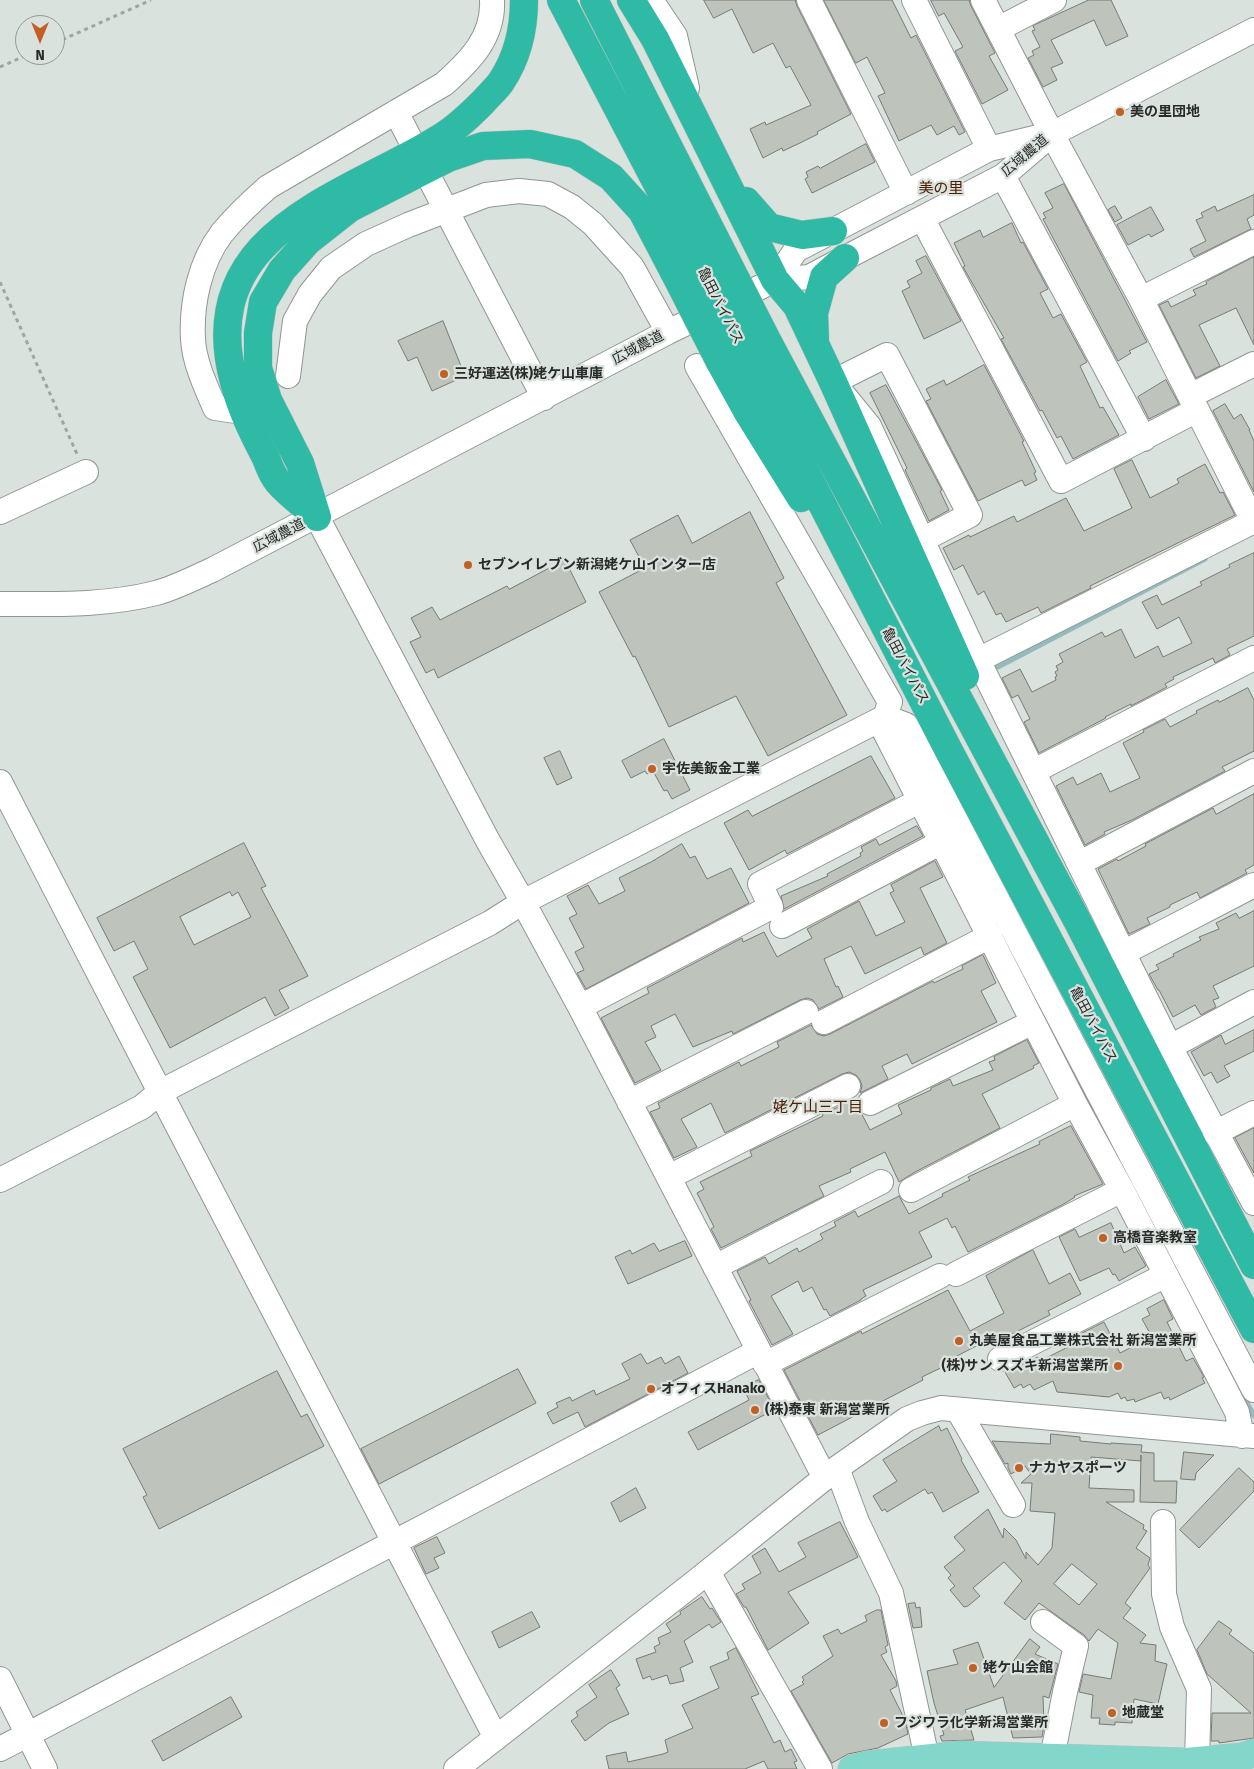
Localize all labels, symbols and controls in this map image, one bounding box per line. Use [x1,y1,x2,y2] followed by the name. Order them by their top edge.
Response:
[15,15,65,65] north arrow
[35,46,45,63] text: N
[1130,104,1200,120] place label: 美の里団地
[1114,106,1126,118] marker: 美の里団地
[998,132,1052,180] street label: 広域農道
[919,180,963,198] district label: 美の里
[693,265,747,347] street label: 亀田バイパス
[609,327,667,369] street label: 広域農道
[454,366,603,382] place label: 三好運送(株)姥ケ山車庫
[438,368,450,380] marker: 三好運送(株)姥ケ山車庫
[250,516,308,556] street label: 広域農道
[478,557,716,573] place label: セブンイレブン新潟姥ケ山インター店
[462,559,474,571] marker: セブンイレブン新潟姥ケ山インター店
[878,625,932,707] street label: 亀田バイパス
[662,761,760,777] place label: 宇佐美鈑金工業
[646,763,658,775] marker: 宇佐美鈑金工業
[1066,984,1120,1066] street label: 亀田バイパス
[773,1099,863,1117] district label: 姥ケ山三丁目
[1113,1230,1197,1246] place label: 高橋音楽教室
[1097,1232,1109,1244] marker: 高橋音楽教室
[969,1333,1196,1349] place label: 丸美屋食品工業株式会社 新潟営業所
[953,1335,965,1347] marker: 丸美屋食品工業株式会社 新潟営業所
[942,1358,1108,1374] place label: (株)サン スズキ新潟営業所
[1112,1360,1124,1372] marker: (株)サン スズキ新潟営業所
[661,1381,765,1397] place label: オフィスHanako
[645,1383,657,1395] marker: オフィスHanako
[765,1402,889,1418] place label: (株)泰東 新潟営業所
[749,1404,761,1416] marker: (株)泰東 新潟営業所
[1029,1460,1127,1476] place label: ナカヤスポーツ
[1013,1462,1025,1474] marker: ナカヤスポーツ
[983,1660,1053,1676] place label: 姥ケ山会館
[967,1662,979,1674] marker: 姥ケ山会館
[1122,1705,1164,1721] place label: 地蔵堂
[1106,1707,1118,1719] marker: 地蔵堂
[894,1715,1048,1731] place label: フジワラ化学新潟営業所
[878,1717,890,1729] marker: フジワラ化学新潟営業所

